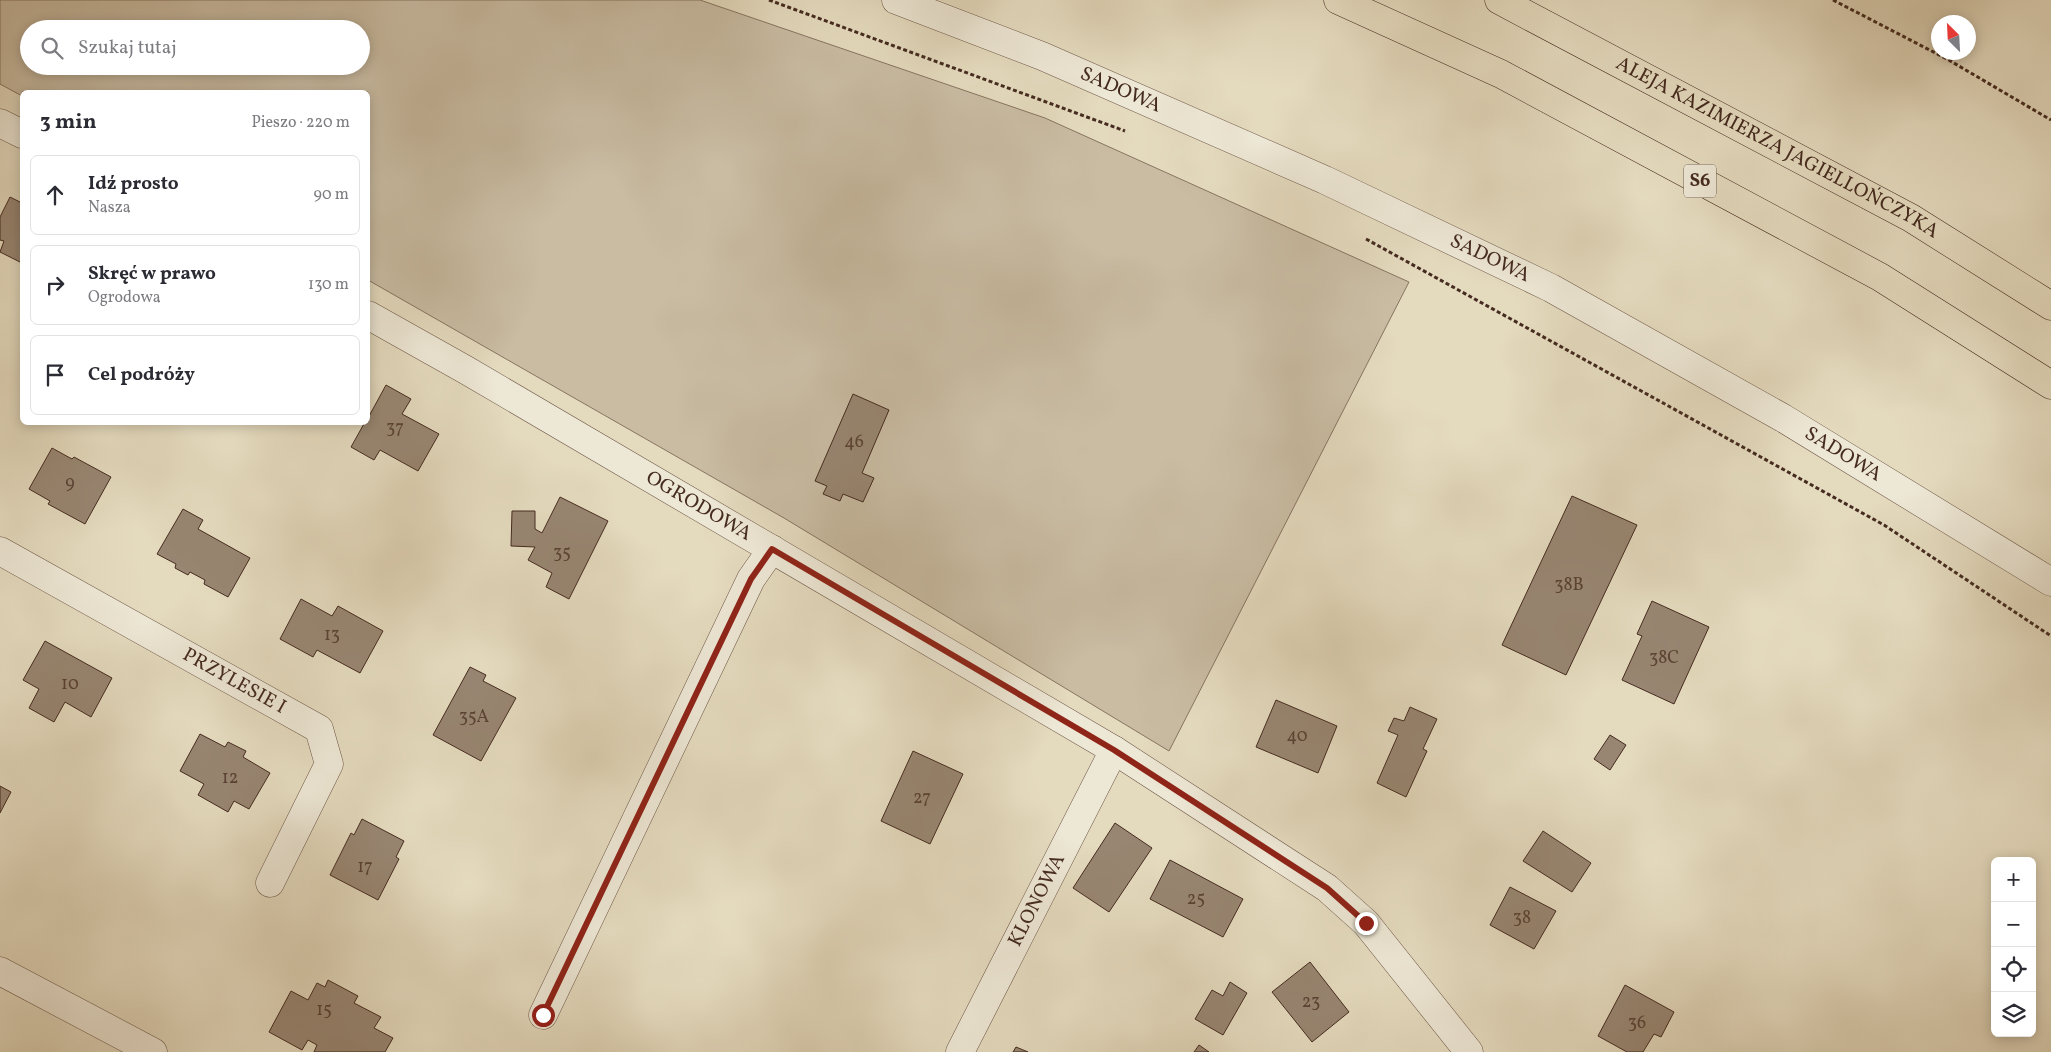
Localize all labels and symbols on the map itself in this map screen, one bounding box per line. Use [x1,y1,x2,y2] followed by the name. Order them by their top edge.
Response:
[1931,15,1976,60] north arrow
[1611,50,1944,246] street label: ALEJA KAZIMIERZA JAGIELLOŃCZYKA
[1075,60,1166,121] street label: SADOWA
[1684,165,1716,198] road number: S6
[1445,228,1535,290] street label: SADOWA
[386,416,404,441] house number: 37
[1799,420,1887,489] street label: SADOWA
[844,430,864,455] house number: 46
[640,464,757,548] street label: OGRODOWA
[65,471,75,496] house number: 9
[553,541,571,566] house number: 35
[1554,573,1584,598] house number: 38B
[324,623,340,648] house number: 13
[177,641,291,722] street label: PRZYLESIE I
[1649,646,1679,671] house number: 38C
[61,672,79,697] house number: 10
[459,705,490,730] house number: 35A
[1286,724,1308,749] house number: 40
[222,766,238,791] house number: 12
[913,786,931,811] house number: 27
[1002,849,1073,952] street label: KLONOWA
[357,855,373,880] house number: 17
[1187,887,1205,912] house number: 25
[1513,906,1531,931] house number: 38
[1355,912,1378,935] route end
[1302,990,1320,1015] house number: 23
[316,998,332,1023] house number: 15
[532,1004,555,1027] route start
[1628,1011,1646,1036] house number: 36

